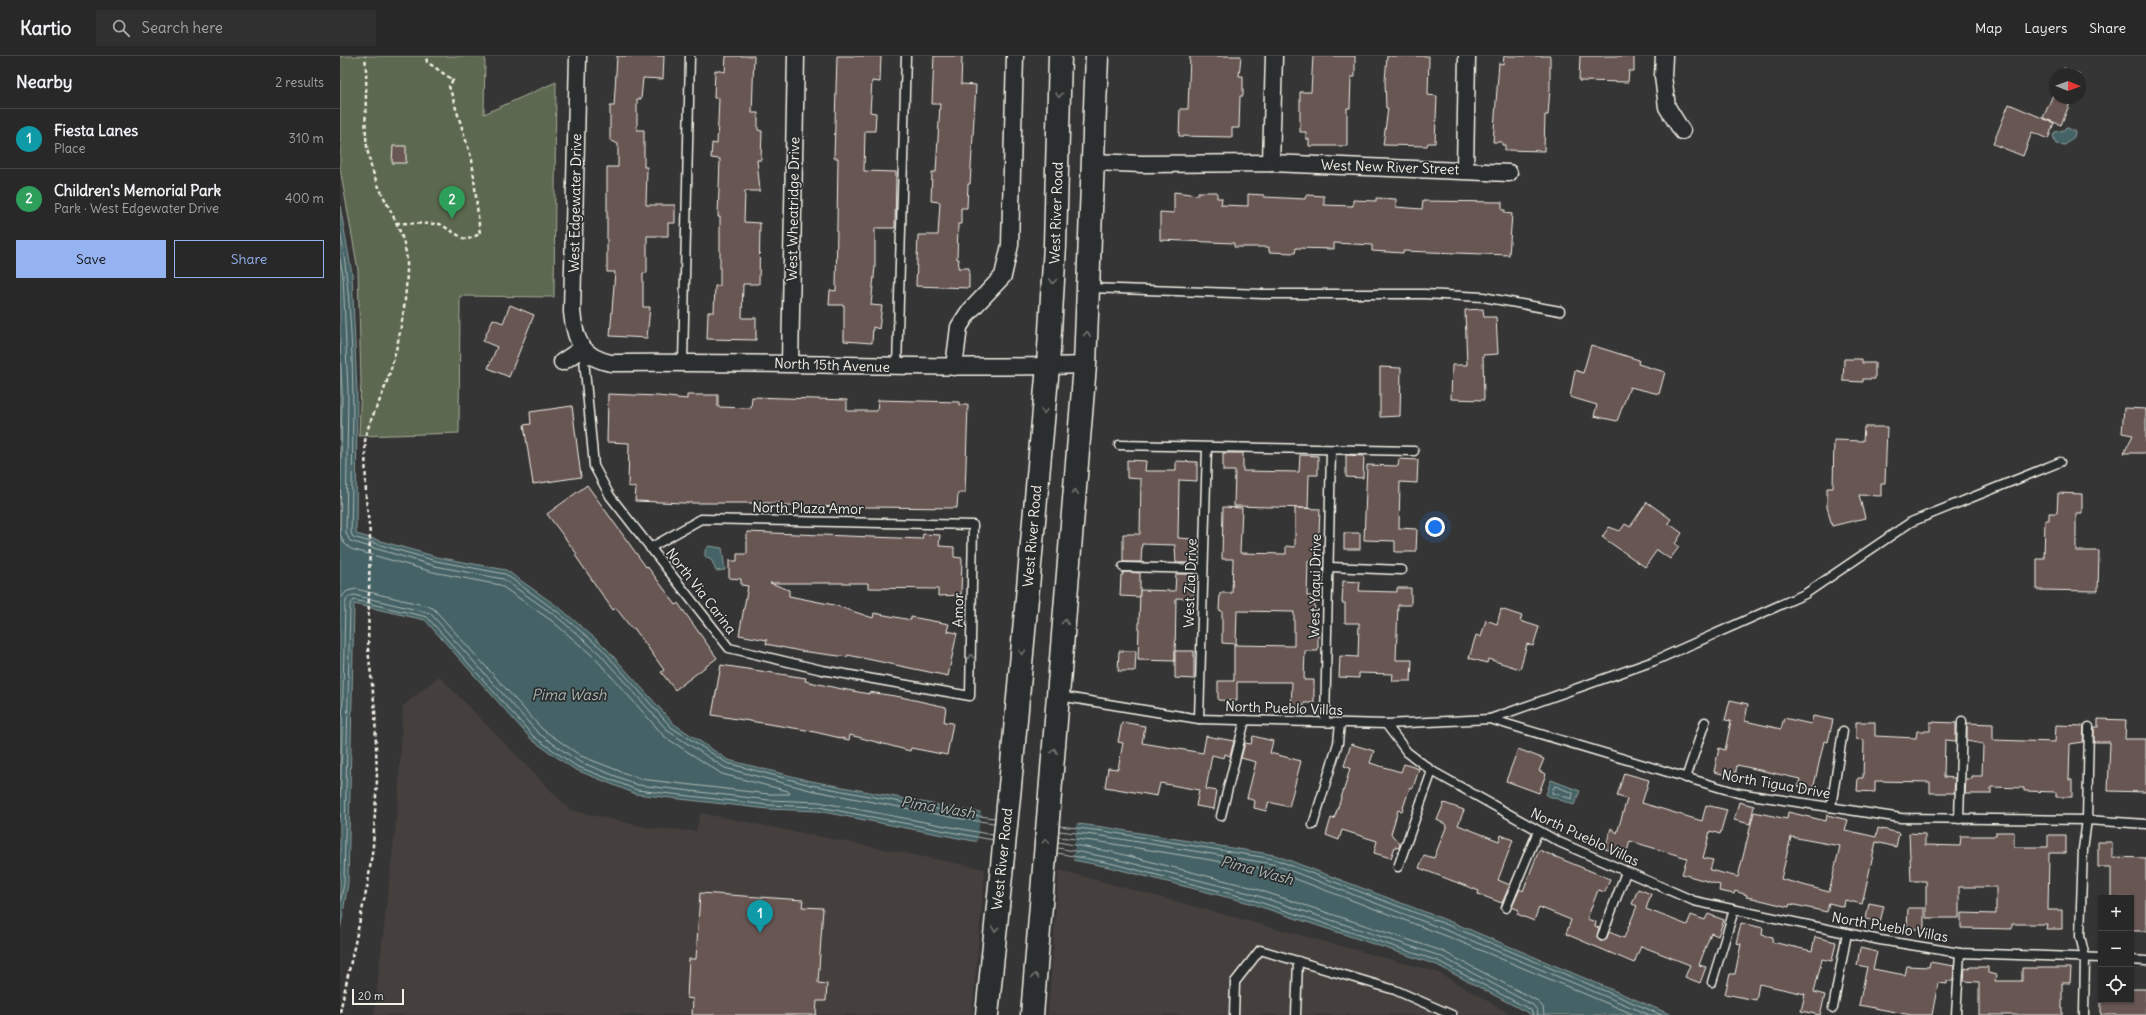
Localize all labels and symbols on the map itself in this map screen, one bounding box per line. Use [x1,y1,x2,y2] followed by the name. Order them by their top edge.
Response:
[2050,68,2086,104] north arrow
[1055,92,1064,98] one-way arrow
[565,133,585,273] street label: West Edgewater Drive
[783,137,803,281] street label: West Wheatridge Drive
[1321,156,1460,178] street label: West New River Street
[1045,161,1067,265] street label: West River Road
[439,186,465,219] pin: 2
[1048,278,1057,284] one-way arrow
[1083,331,1091,337] one-way arrow
[774,354,890,376] street label: North 15th Avenue
[1039,407,1048,414] one-way arrow
[1019,484,1045,588] street label: West River Road
[1071,489,1080,495] one-way arrow
[752,498,864,518] street label: North Plaza Amor
[1425,517,1445,537] your location
[1305,534,1325,638] street label: West Yaqui Drive
[1179,538,1201,628] street label: West Zia Drive
[662,544,740,638] street label: North Via Carina
[949,592,967,628] street label: Amor
[1060,619,1069,625] one-way arrow
[1018,649,1027,655] one-way arrow
[966,654,975,660] one-way arrow
[532,685,607,704] water label: Pima Wash
[1225,697,1343,719] street label: North Pueblo Villas
[1049,748,1058,754] one-way arrow
[1720,766,1832,802] street label: North Tigua Drive
[900,792,977,822] water label: Pima Wash
[1528,804,1642,870] street label: North Pueblo Villas
[988,807,1016,911] street label: West River Road
[1041,838,1050,844] one-way arrow
[1218,851,1296,889] water label: Pima Wash
[747,900,773,933] pin: 1
[1830,908,1950,946] street label: North Pueblo Villas
[991,926,1000,932] one-way arrow
[1030,973,1039,979] one-way arrow
[352,987,404,1006] scale bar

